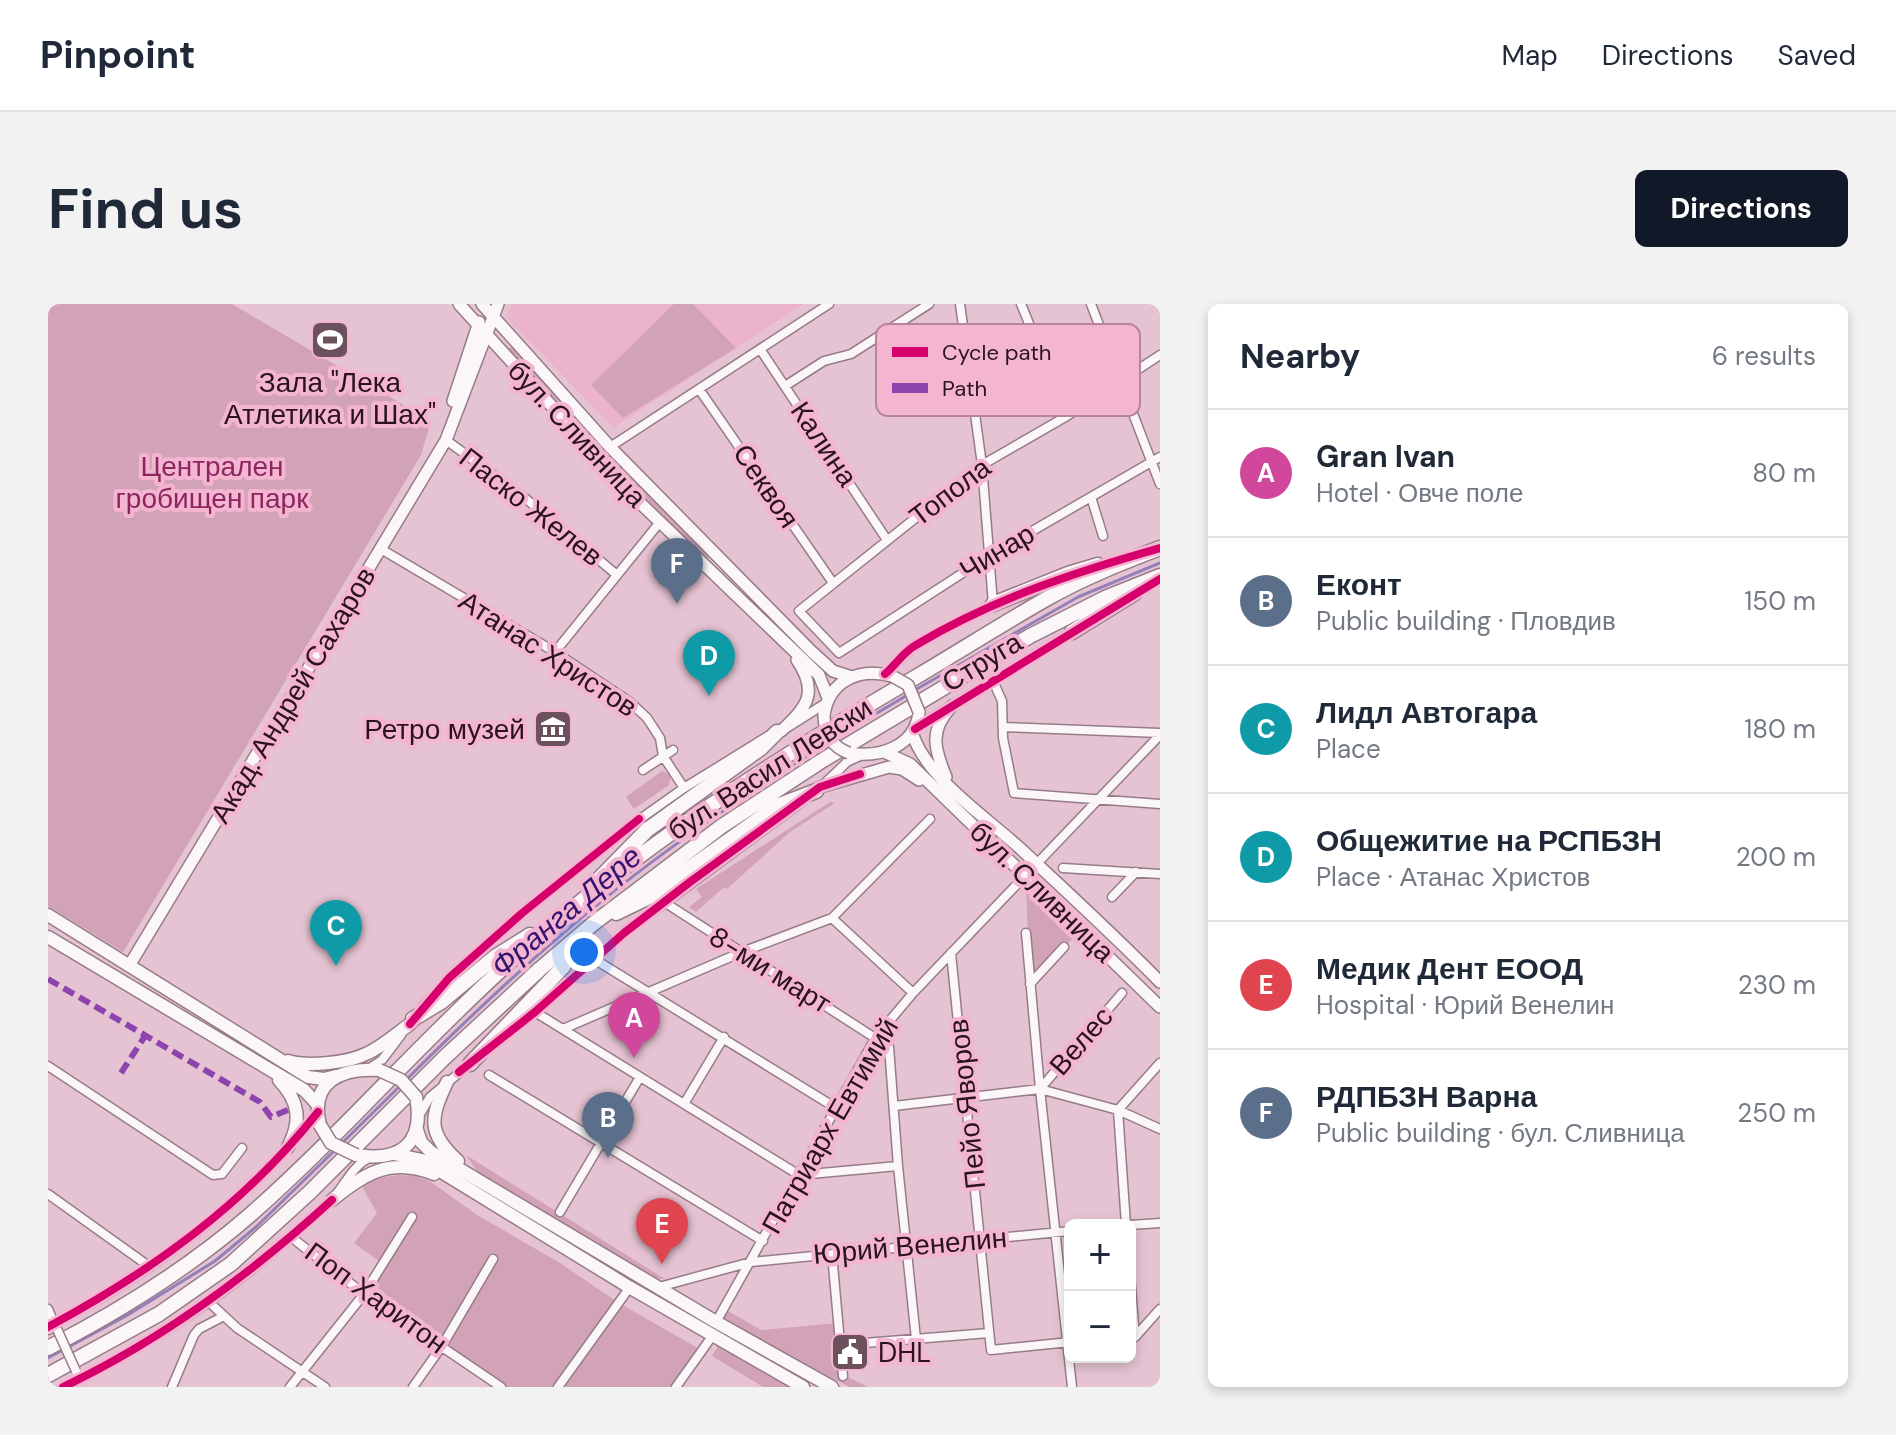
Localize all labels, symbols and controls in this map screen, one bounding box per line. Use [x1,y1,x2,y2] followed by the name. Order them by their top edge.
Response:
[40,30,196,80] text: Pinpoint
[1501,37,1558,74] text: Map
[1602,37,1734,74] text: Directions
[1778,37,1856,74] text: Saved
[1635,170,1848,247] button: Directions
[48,172,243,245] text: Find us
[309,319,351,361] sports icon: Зала "Лека Атлетика и Шах"
[876,324,1140,416] legend
[1240,334,1360,379] text: Nearby
[942,338,1052,367] text: Cycle path
[1712,339,1816,373] text: 6 results
[499,353,655,516] street label: бул. Сливница
[224,364,436,433] place label: Зала "Лека Атлетика и Шах"
[942,374,987,403] text: Path
[782,394,866,494] street label: Калина
[725,437,807,535] street label: Секвоя
[1316,437,1455,476] text: Gran Ivan
[452,439,610,575] street label: Паско Желев
[116,448,309,517] park label: Централен гробищен парк
[902,449,998,535] street label: Топола
[1257,456,1275,490] text: A
[1752,456,1816,490] text: 80 m
[1316,476,1523,510] text: Hotel · Овче поле
[953,515,1041,589] street label: Чинар
[651,538,703,604] pin: F
[202,560,384,830] street label: Акад. Андрей Сахаров
[1316,565,1402,604] text: Еконт
[452,583,644,725] street label: Атанас Христов
[1258,584,1274,618] text: B
[1744,584,1816,618] text: 150 m
[1316,604,1616,638] text: Public building · Пловдив
[935,623,1029,700] street label: Струга
[683,630,735,696] pin: D
[661,689,879,849] street label: бул. Васил Левски
[1316,693,1537,732] text: Лидл Автогара
[532,708,574,750] museum icon: Ретро музей
[364,711,525,748] place label: Ретро музей
[1256,712,1276,746] text: C
[1744,712,1816,746] text: 180 m
[1316,732,1381,766] text: Place
[962,813,1123,971] street label: бул. Сливница
[1316,821,1662,860] text: Общежитие на РСПБЗН
[483,837,649,985] water label: Франга Дере
[1257,840,1275,874] text: D
[1736,840,1816,874] text: 200 m
[1316,860,1590,894] text: Place · Атанас Христов
[310,900,362,966] pin: C
[702,918,838,1022] street label: 8-ми март
[564,932,604,972] your location
[1316,949,1583,988] text: Медик Дент ЕООД
[1258,968,1274,1002] text: E
[1738,968,1816,1002] text: 230 m
[1316,988,1614,1022] text: Hospital · Юрий Венелин
[608,992,660,1058] pin: A
[1041,999,1121,1083] street label: Велес
[753,1011,907,1241] street label: Патриарх Евтимий
[940,1017,994,1191] street label: Пейо Яворов
[1316,1077,1537,1116] text: РДПБЗН Варна
[582,1092,634,1158] pin: B
[1259,1096,1273,1130] text: F
[1737,1096,1816,1130] text: 250 m
[1316,1116,1685,1150] text: Public building · бул. Сливница
[636,1198,688,1264] pin: E
[812,1219,1008,1273] street label: Юрий Венелин
[1064,1219,1136,1363] map controls
[1064,1219,1136,1291] button: +
[297,1234,455,1362] street label: Поп Харитон
[1064,1291,1136,1363] button: −
[829,1331,871,1373] public building icon: DHL
[878,1334,931,1371] place label: DHL

